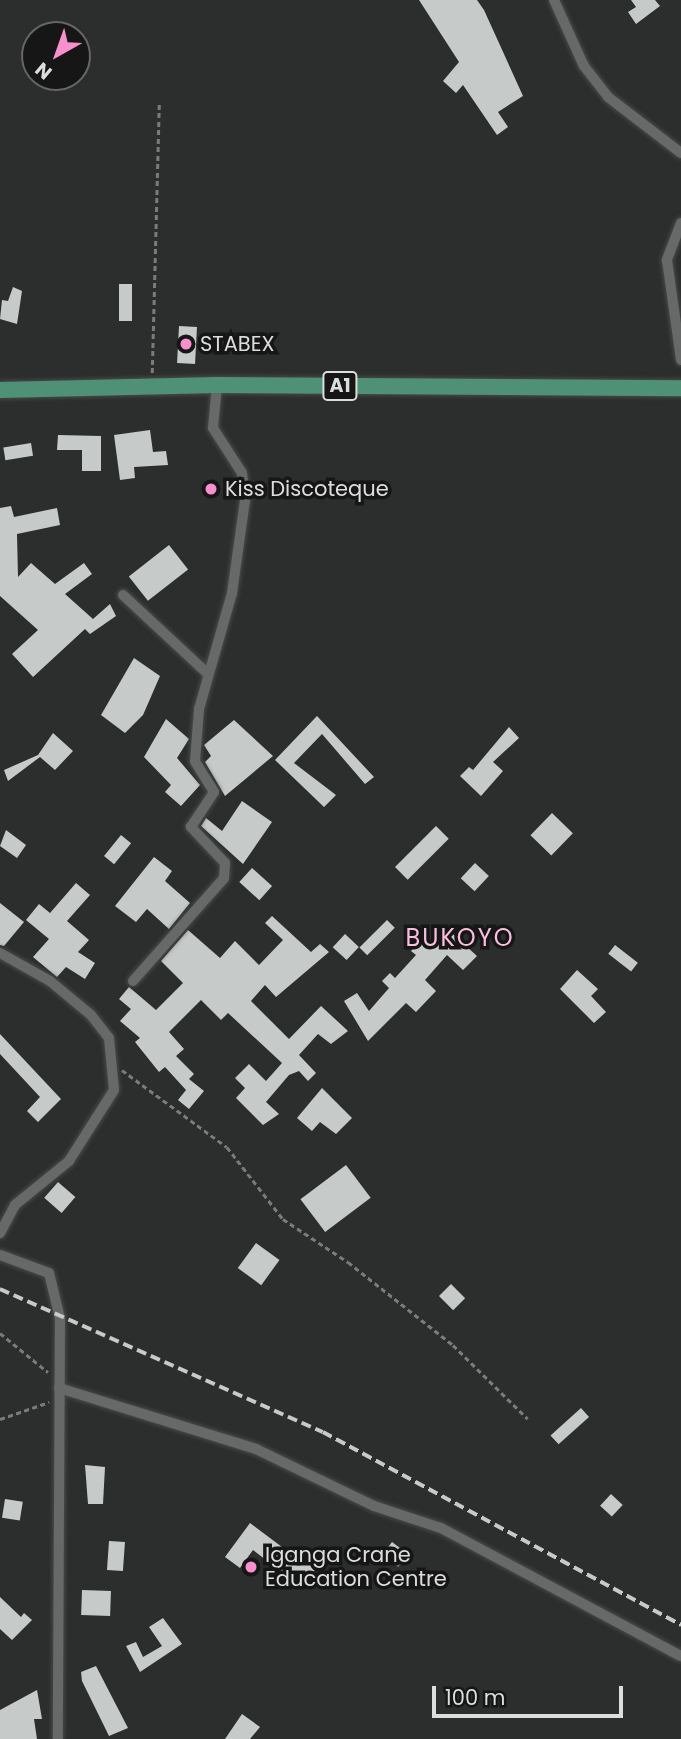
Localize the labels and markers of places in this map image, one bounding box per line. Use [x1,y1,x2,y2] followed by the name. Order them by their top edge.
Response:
[200,331,275,357] place label: STABEX
[178,336,194,352] marker: STABEX
[225,476,389,502] place label: Kiss Discoteque
[203,481,219,497] marker: Kiss Discoteque
[265,1542,447,1592] place label: Iganga Crane Education Centre
[243,1559,259,1575] marker: Iganga Crane Education Centre

